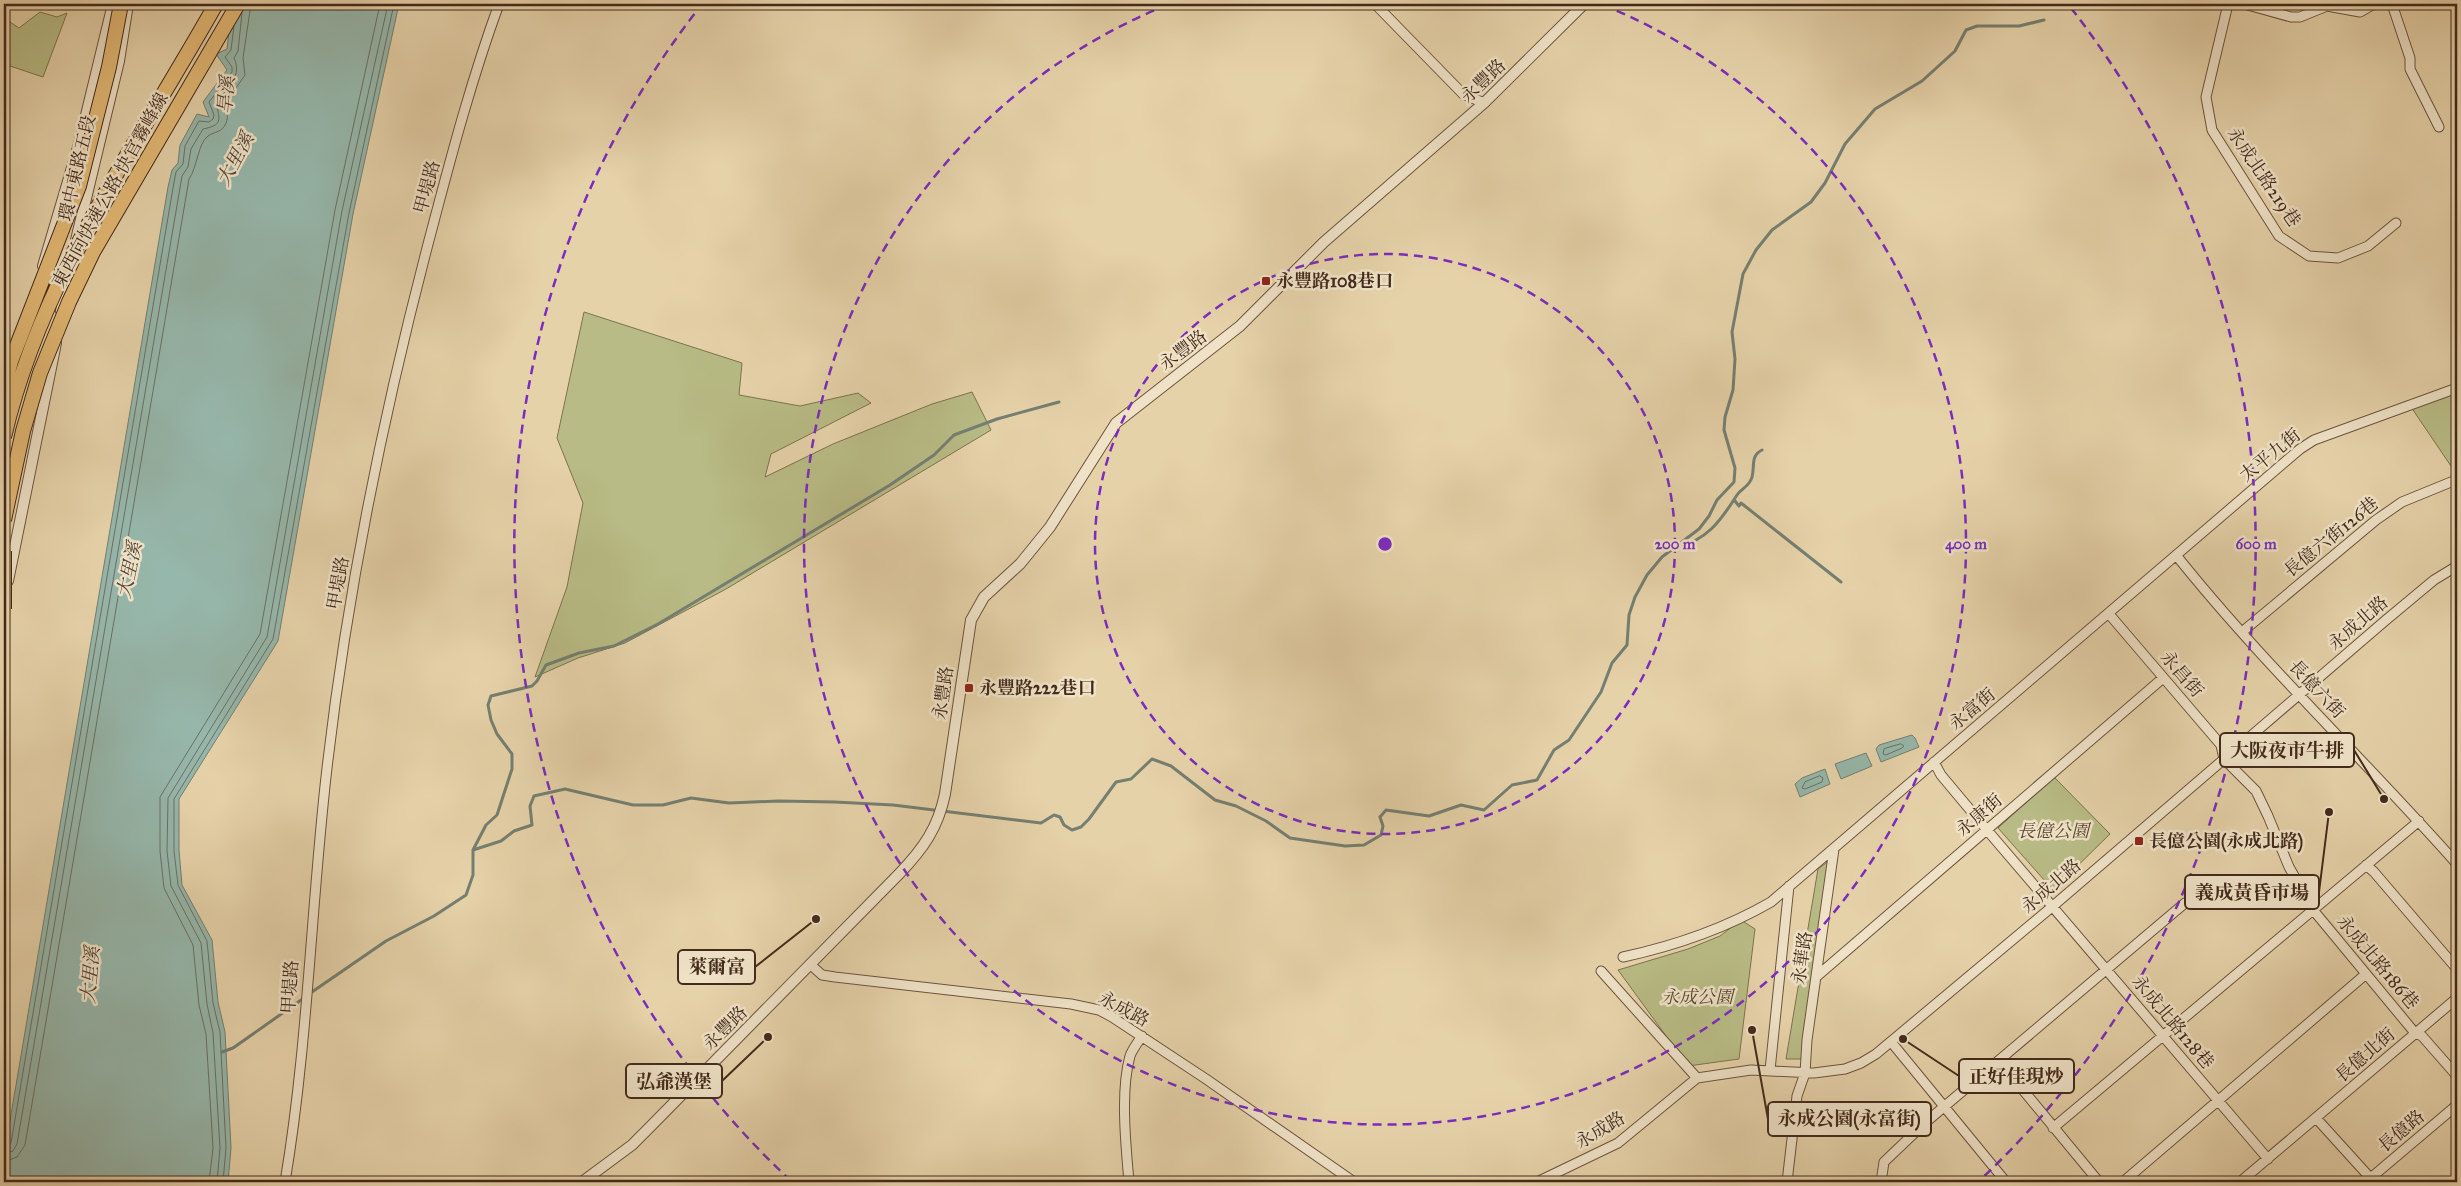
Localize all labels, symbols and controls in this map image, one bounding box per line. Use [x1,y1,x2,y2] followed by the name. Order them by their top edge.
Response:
[1456,54,1510,108] street label: 永豐路
[213,73,239,115] water label: 旱溪
[47,89,173,291] street label: 東西向快速公路 快官霧峰線
[54,113,100,223] street label: 環中東路五段
[2223,123,2305,231] street label: 永成北路219巷
[211,127,259,190] water label: 大里溪
[409,158,445,216] street label: 甲堤路
[1276,270,1393,292] place label: 永豐路108巷口
[1260,275,1272,287] marker: 永豐路108巷口
[1155,325,1211,375] street label: 永豐路
[2235,424,2305,486] street label: 太平九街
[2279,492,2383,582] street label: 長億六街126巷
[1376,535,1394,553] centre of rings
[1655,535,1696,553] text: 200 m
[1945,535,1987,554] text: 400 m
[2236,535,2277,553] text: 600 m
[112,538,147,600] water label: 大里溪
[322,555,354,611] street label: 甲堤路
[2324,591,2392,655] street label: 永成北路
[2156,646,2208,702] street label: 永昌街
[2284,655,2350,723] street label: 長億六街
[928,665,958,721] street label: 永豐路
[979,677,1096,699] place label: 永豐路222巷口
[963,682,975,694] marker: 永豐路222巷口
[1944,683,2000,735] street label: 永富街
[2220,733,2354,767] callout: 大阪夜市牛排
[2230,739,2344,762] text: 大阪夜市牛排
[1951,789,2007,841] street label: 永康街
[2017,820,2092,842] park label: 長億公園
[2149,830,2303,853] place label: 長億公園(永成北路)
[2133,835,2145,847] marker: 長億公園(永成北路)
[2017,854,2085,918] street label: 永成北路
[2185,875,2319,909] callout: 義成黃昏市場
[2195,881,2309,904] text: 義成黃昏市場
[2332,911,2424,1013] street label: 永成北路186巷
[1787,930,1817,986] street label: 永華路
[76,944,104,1004] water label: 大里溪
[678,950,755,984] callout: 萊爾富
[688,955,746,978] text: 萊爾富
[277,959,303,1015] street label: 甲堤路
[2127,971,2219,1073] street label: 永成北路128巷
[1661,986,1736,1008] park label: 永成公園
[1095,987,1153,1031] street label: 永成路
[698,1001,752,1055] street label: 永豐路
[2331,1023,2399,1087] street label: 長億北街
[1959,1059,2074,1093] callout: 正好佳現炒
[626,1064,722,1098] callout: 弘爺漢堡
[1968,1065,2064,1088] text: 正好佳現炒
[636,1070,712,1093] text: 弘爺漢堡
[1768,1102,1931,1136] callout: 永成公園(永富街)
[2373,1105,2429,1157] street label: 長億路
[1571,1107,1629,1153] street label: 永成路
[1777,1107,1921,1131] text: 永成公園(永富街)

